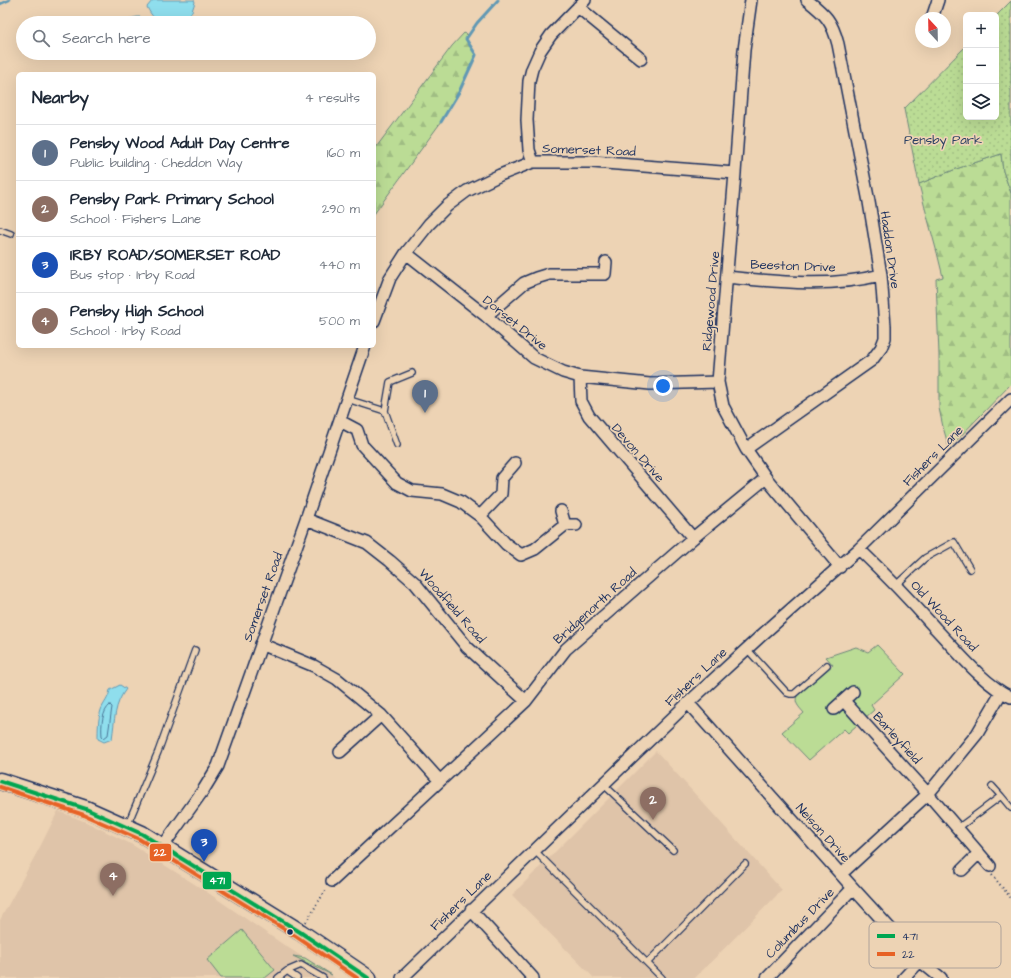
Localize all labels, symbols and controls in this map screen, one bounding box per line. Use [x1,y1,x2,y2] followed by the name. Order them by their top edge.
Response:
[915,12,951,48] north arrow
[963,12,999,120] map controls
[963,12,999,48] button: +
[16,16,376,60] search box
[30,27,52,49] icon: search
[62,28,151,49] text: Search here
[963,48,999,84] button: −
[963,84,999,120] button: layers
[32,86,89,110] text: Nearby
[305,89,360,107] text: 4 results
[904,131,982,150] park label: Pensby Park
[70,133,290,154] text: Pensby Wood Adult Day Centre
[542,139,637,161] street label: Somerset Road
[44,144,46,162] text: 1
[327,144,360,162] text: 160 m
[70,154,243,172] text: Public building · Cheddon Way
[70,189,274,210] text: Pensby Park Primary School
[41,200,49,218] text: 2
[322,200,360,218] text: 290 m
[70,210,201,228] text: School · Fishers Lane
[876,210,904,290] street label: Haddon Drive
[70,245,280,266] text: IRBY ROAD/SOMERSET ROAD
[698,250,725,352] street label: Ridgewood Drive
[42,256,48,274] text: 3
[319,256,360,274] text: 440 m
[750,256,836,276] street label: Beeston Drive
[70,266,195,284] text: Bus stop · Irby Road
[479,291,551,355] street label: Dorset Drive
[70,301,204,322] text: Pensby High School
[41,312,49,330] text: 4
[319,312,360,330] text: 500 m
[70,322,181,340] text: School · Irby Road
[653,376,673,396] your location
[412,380,438,413] pin: 1
[607,420,669,486] street label: Devon Drive
[899,422,967,490] street label: Fishers Lane
[238,550,288,644] street label: Somerset Road
[549,563,642,649] street label: Bridgenorth Road
[414,565,490,648] street label: Woodfield Road
[906,577,982,656] street label: Old Wood Road
[661,643,731,711] street label: Fishers Lane
[868,708,926,769] street label: Barleyfield
[640,787,666,820] pin: 2
[792,799,854,867] street label: Nelson Drive
[191,829,217,862] pin: 3
[149,843,172,862] line badge: 22
[153,845,167,860] text: 22
[100,863,126,896] pin: 4
[426,867,496,935] street label: Fishers Lane
[202,871,232,890] line badge: 471
[209,873,225,888] text: 471
[761,884,839,962] street label: Columbus Drive
[869,922,1001,968] legend
[285,927,295,937] unlabelled marker
[902,929,918,944] text: 471
[902,947,915,962] text: 22

